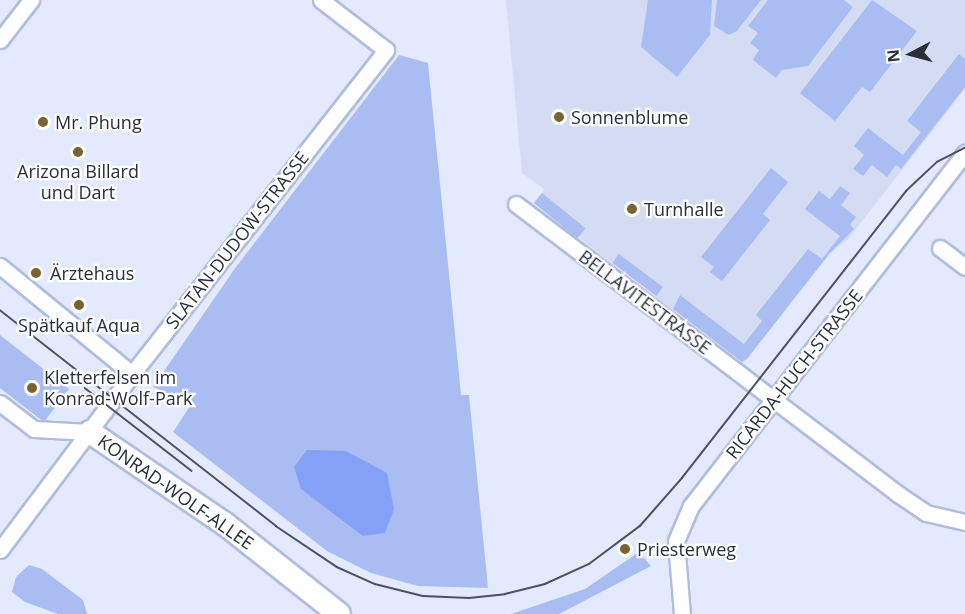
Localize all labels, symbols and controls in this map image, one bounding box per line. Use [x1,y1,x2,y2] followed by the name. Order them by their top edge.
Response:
[881,24,941,84] north arrow
[881,48,905,64] text: N
[571,106,688,128] place label: Sonnenblume
[552,110,566,124] marker: Sonnenblume
[55,111,142,133] place label: Mr. Phung
[36,115,50,129] marker: Mr. Phung
[71,145,85,159] marker: Arizona Billard und Dart
[161,147,313,333] street label: SLATAN-DUDOW-STRASSE
[17,161,139,204] place label: Arizona Billard und Dart
[644,198,724,220] place label: Turnhalle
[625,202,639,216] marker: Turnhalle
[575,245,715,359] street label: BELLAVITESTRASSE
[50,262,134,284] place label: Ärztehaus
[27,264,45,282] marker: Ärztehaus
[721,285,867,463] street label: RICARDA-HUCH-STRASSE
[72,298,86,312] marker: Spätkauf Aqua
[18,314,140,336] place label: Spätkauf Aqua
[44,367,193,410] place label: Kletterfelsen im Konrad-Wolf-Park
[25,381,39,395] marker: Kletterfelsen im Konrad-Wolf-Park
[94,430,258,554] street label: KONRAD-WOLF-ALLEE
[637,538,736,560] place label: Priesterweg
[618,542,632,556] marker: Priesterweg

